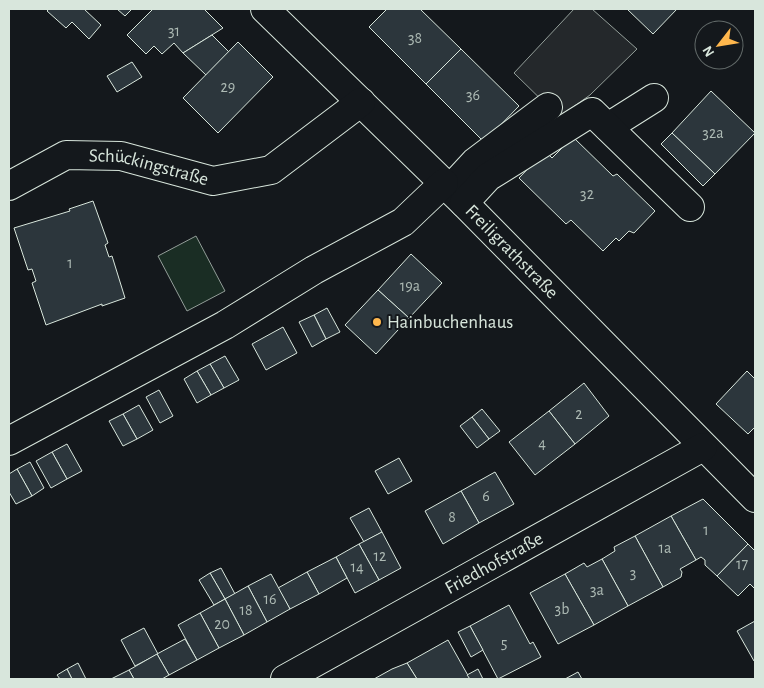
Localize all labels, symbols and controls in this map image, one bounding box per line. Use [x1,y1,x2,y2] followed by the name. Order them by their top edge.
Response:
[694,20,744,70] north arrow
[168,23,180,39] house number: 31
[408,30,422,46] house number: 38
[700,43,717,59] text: N
[221,79,235,95] house number: 29
[466,87,480,103] house number: 36
[702,125,724,141] house number: 32a
[89,146,211,189] street label: Schückingstraße
[580,186,594,202] house number: 32
[462,201,562,302] street label: Freiligrathstraße
[67,255,73,271] house number: 1
[400,278,420,294] house number: 19a
[387,313,513,332] place label: Hainbuchenhaus
[371,316,383,328] marker: Hainbuchenhaus
[575,406,583,422] house number: 2
[538,435,546,451] house number: 4
[482,488,490,504] house number: 6
[448,509,456,525] house number: 8
[703,522,709,538] house number: 1
[442,528,546,598] street label: Friedhofstraße
[659,540,671,556] house number: 1a
[374,548,386,564] house number: 12
[736,556,748,572] house number: 17
[350,559,364,575] house number: 14
[630,565,636,581] house number: 3
[590,582,604,598] house number: 3a
[263,591,277,607] house number: 16
[555,601,569,617] house number: 3b
[239,602,253,618] house number: 18
[214,616,230,632] house number: 20
[501,635,507,651] house number: 5

